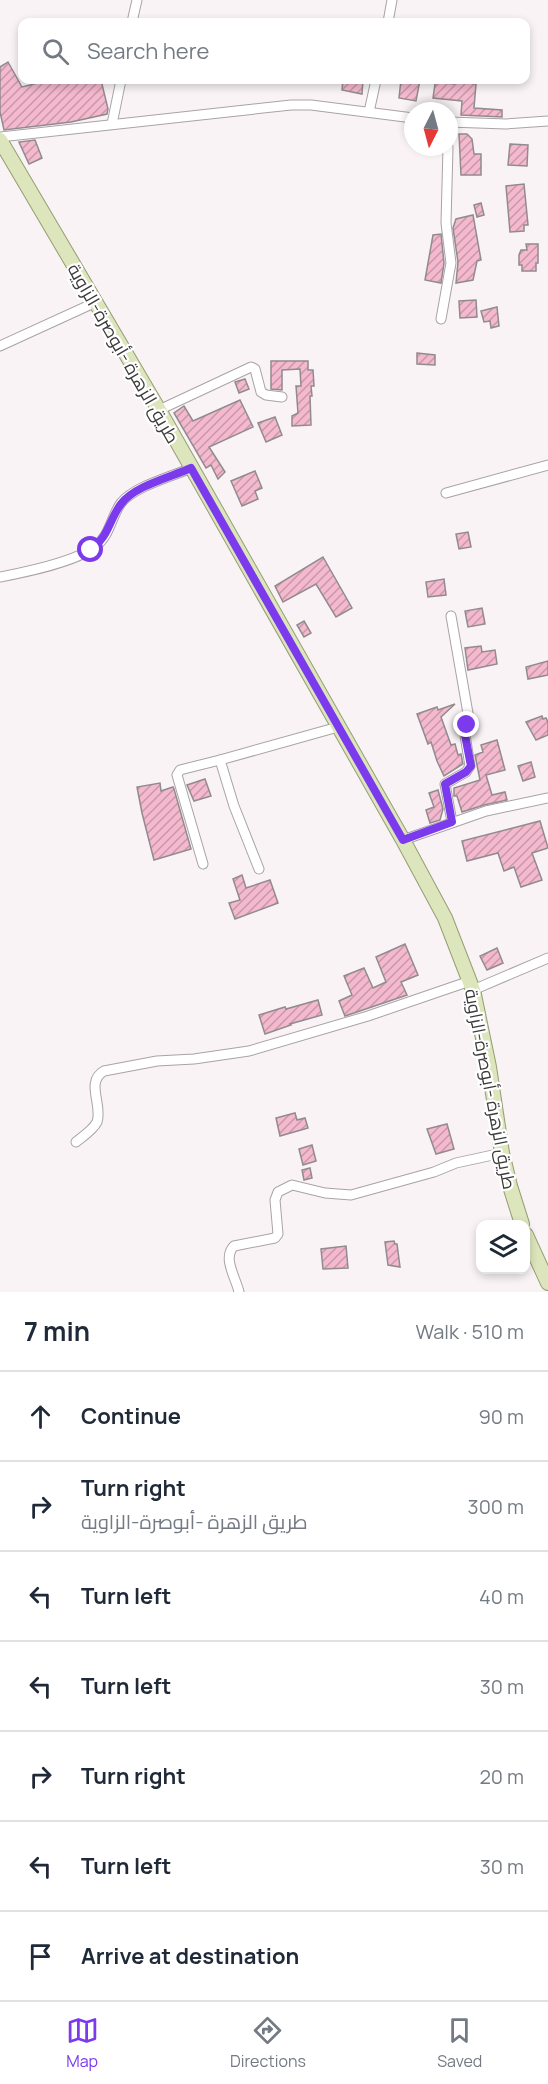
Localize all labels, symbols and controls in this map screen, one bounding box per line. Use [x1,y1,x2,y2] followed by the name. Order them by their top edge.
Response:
[18,18,530,84] search box
[39,35,72,68] icon: search
[87,36,209,66] text: Search here
[404,102,458,156] north arrow
[62,259,185,448] street label: طريق الزهرة -أبوصرة-الزاوية
[77,536,103,562] route start
[453,711,479,737] route end
[459,987,522,1192] street label: طريق الزهرة -أبوصرة-الزاوية
[476,1220,530,1274] map controls
[476,1220,530,1274] button: layers
[24,1313,90,1349] text: 7 min
[415,1318,524,1345] text: Walk · 510 m
[24,1400,57,1433] icon: ahead
[81,1401,181,1431] text: Continue
[478,1403,524,1430] text: 90 m
[81,1473,186,1503] text: Turn right
[24,1490,57,1523] icon: right
[468,1493,524,1520] text: 300 m
[81,1508,308,1535] text: طريق الزهرة -أبوصرة-الزاوية
[24,1580,57,1613] icon: left
[81,1581,171,1611] text: Turn left
[479,1583,524,1610] text: 40 m
[24,1670,57,1703] icon: left
[81,1671,171,1701] text: Turn left
[480,1673,524,1700] text: 30 m
[24,1760,57,1793] icon: right
[81,1761,186,1791] text: Turn right
[479,1763,524,1790] text: 20 m
[24,1850,57,1883] icon: left
[81,1851,171,1881] text: Turn left
[480,1853,524,1880] text: 30 m
[24,1940,57,1973] icon: arrive
[81,1941,299,1971] text: Arrive at destination
[66,2014,99,2072] tab: Map
[230,2014,306,2072] tab: Directions
[437,2014,482,2072] tab: Saved

